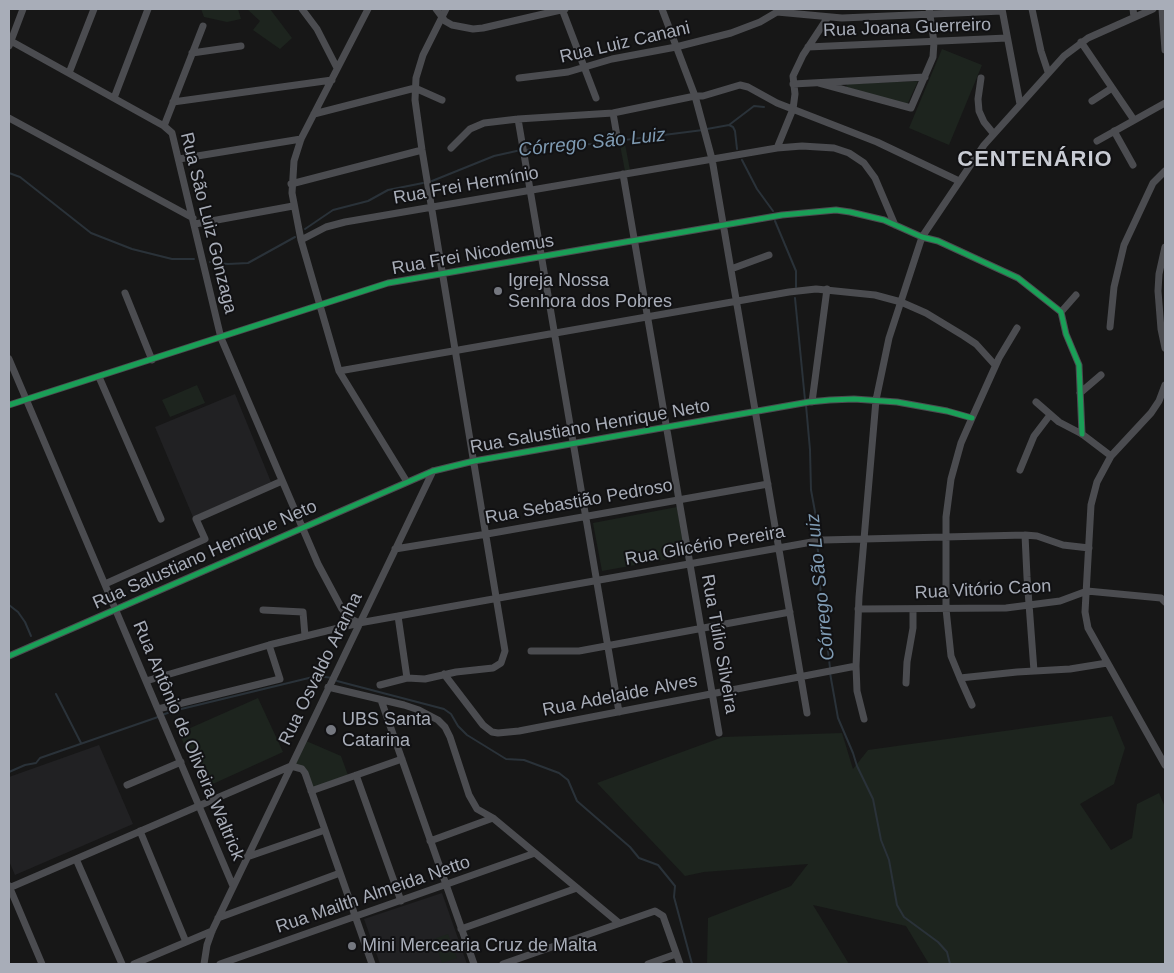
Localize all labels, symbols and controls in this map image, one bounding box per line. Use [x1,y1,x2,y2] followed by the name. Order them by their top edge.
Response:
[823,14,991,42] street label: Rua Joana Guerreiro
[558,18,692,68] street label: Rua Luiz Canani
[517,124,667,162] water label: Córrego São Luiz
[175,130,241,316] street label: Rua São Luiz Gonzaga
[956,147,1114,173] district label: CENTENÁRIO
[392,163,540,209] street label: Rua Frei Hermínio
[390,230,556,280] street label: Rua Frei Nicodemus
[508,270,672,312] place label: Igreja Nossa Senhora dos Pobres
[492,285,504,297] marker: Igreja Nossa Senhora dos Pobres
[468,395,712,459] street label: Rua Salustiano Henrique Neto
[484,475,674,529] street label: Rua Sebastião Pedroso
[90,496,320,614] street label: Rua Salustiano Henrique Neto
[802,512,840,662] water label: Córrego São Luiz
[623,521,787,571] street label: Rua Glicério Pereira
[696,573,742,715] street label: Rua Túlio Silveira
[914,576,1052,604] street label: Rua Vitório Caon
[275,589,367,749] street label: Rua Osvaldo Aranha
[128,618,248,864] street label: Rua Antônio de Oliveira Waltrick
[541,670,699,722] street label: Rua Adelaide Alves
[342,709,431,752] place label: UBS Santa Catarina
[324,723,338,737] marker: UBS Santa Catarina
[273,852,473,938] street label: Rua Mailth Almeida Netto
[362,935,597,957] place label: Mini Mercearia Cruz de Malta
[346,940,358,952] marker: Mini Mercearia Cruz de Malta

